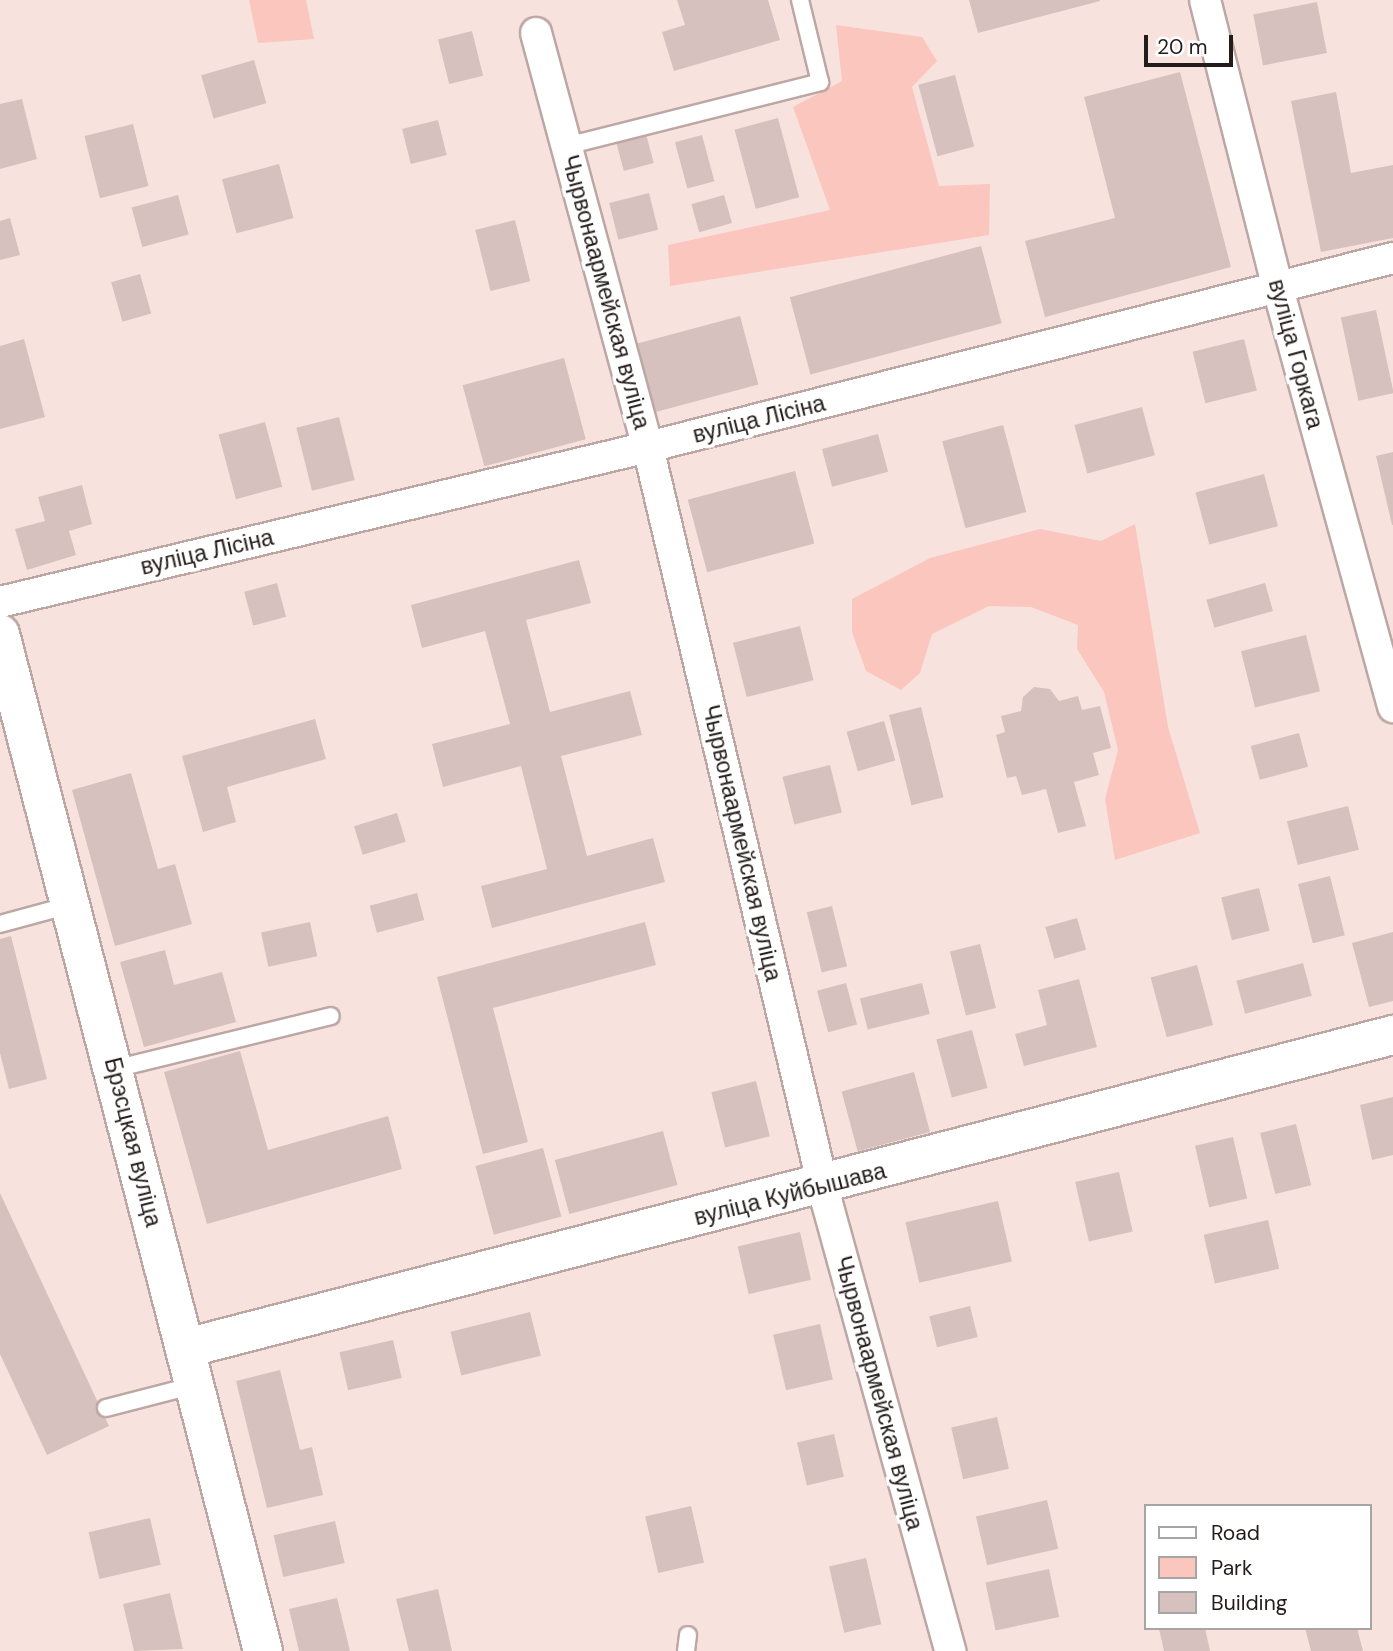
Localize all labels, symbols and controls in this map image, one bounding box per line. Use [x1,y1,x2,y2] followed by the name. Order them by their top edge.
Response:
[1148,21,1237,65] scale bar
[1157,33,1208,61] text: 20 m
[556,152,656,432] street label: Чырвонаармейская вуліца
[1263,276,1329,432] street label: вуліца Горкага
[690,389,828,449] street label: вуліца Лісіна
[138,523,276,581] street label: вуліца Лісіна
[697,702,787,984] street label: Чырвонаармейская вуліца
[99,1055,167,1229] street label: Брэсцкая вуліца
[691,1157,889,1231] street label: вуліца Куйбышава
[829,1253,929,1533] street label: Чырвонаармейская вуліца
[1144,1504,1372,1630] legend
[1211,1519,1260,1547] text: Road
[1211,1554,1252,1582] text: Park
[1211,1589,1287,1617] text: Building

